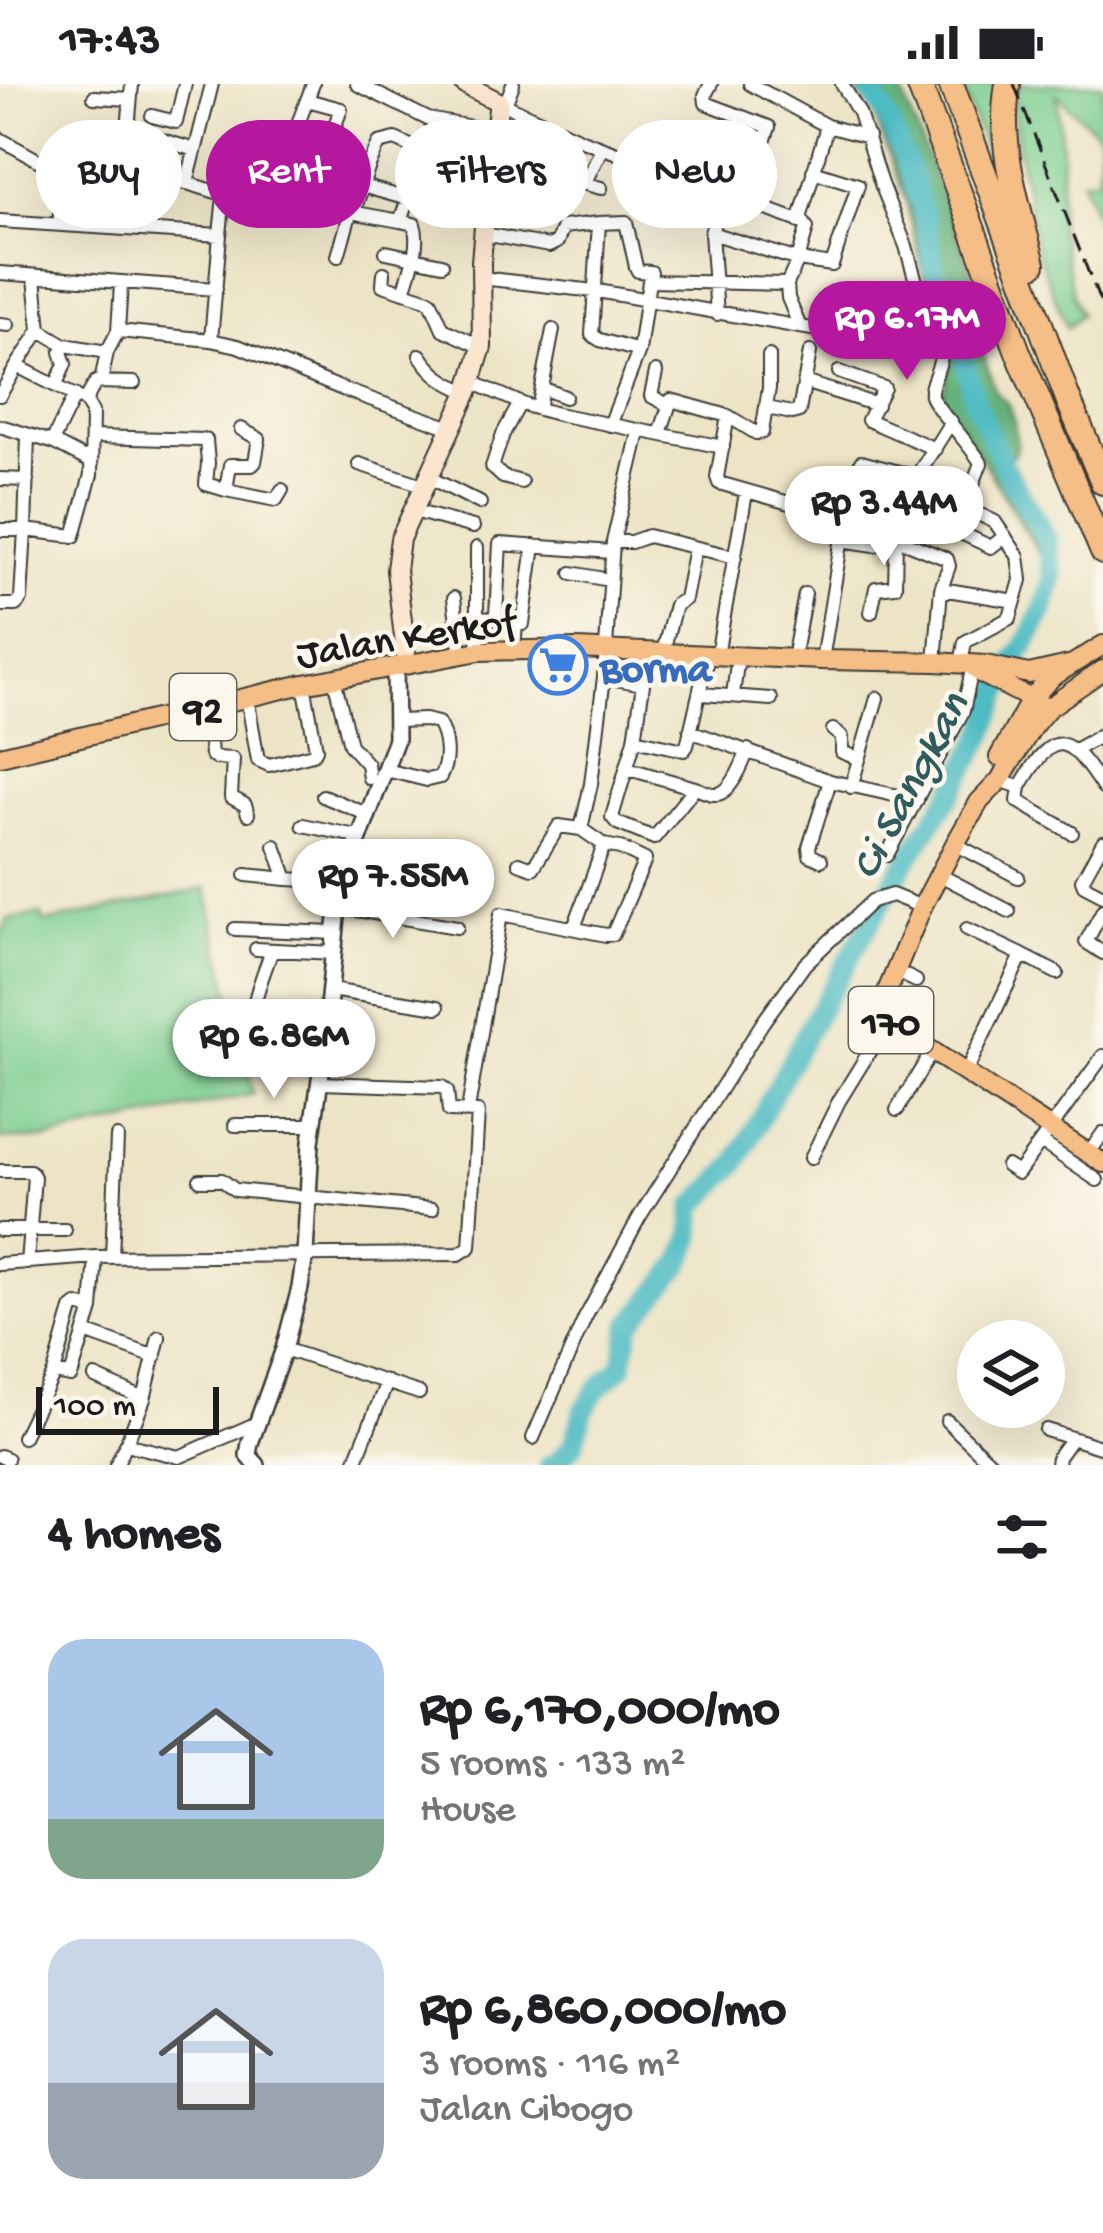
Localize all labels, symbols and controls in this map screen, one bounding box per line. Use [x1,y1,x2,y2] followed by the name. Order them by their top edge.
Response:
[60,16,160,69] text: 17:43
[36,120,182,228] chip: Buy
[206,120,371,228] chip: Rent
[395,120,588,228] chip: Filters
[612,120,777,228] chip: New
[783,281,1031,383] pin: Rp 6.17M
[835,297,979,343] text: Rp 6.17M
[760,466,1008,568] pin: Rp 3.44M
[811,482,957,528] text: Rp 3.44M
[293,599,522,683] street label: Jalan Kerkof
[527,634,589,696] supermarket icon: Borma
[598,648,714,697] place label: Borma
[170,674,236,740] road number: 92
[841,684,984,890] water label: Ci Sangkan
[269,839,517,941] pin: Rp 7.55M
[318,855,468,901] text: Rp 7.55M
[849,987,933,1053] road number: 170
[150,999,398,1101] pin: Rp 6.86M
[199,1015,349,1061] text: Rp 6.86M
[957,1320,1065,1428] map controls
[957,1320,1065,1428] button: layers
[36,1381,219,1434] scale bar
[54,1389,136,1427] text: 100 m
[989,1504,1055,1570] icon: filters
[48,1507,219,1567] text: 4 homes
[420,1683,780,1743] text: Rp 6,170,000/mo
[144,1687,288,1831] icon: home
[420,1743,685,1789] text: 5 rooms · 133 m²
[420,1789,515,1835] text: House
[420,1983,786,2043] text: Rp 6,860,000/mo
[144,1987,288,2131] icon: home
[420,2043,680,2089] text: 3 rooms · 116 m²
[420,2089,633,2135] text: Jalan Cibogo

